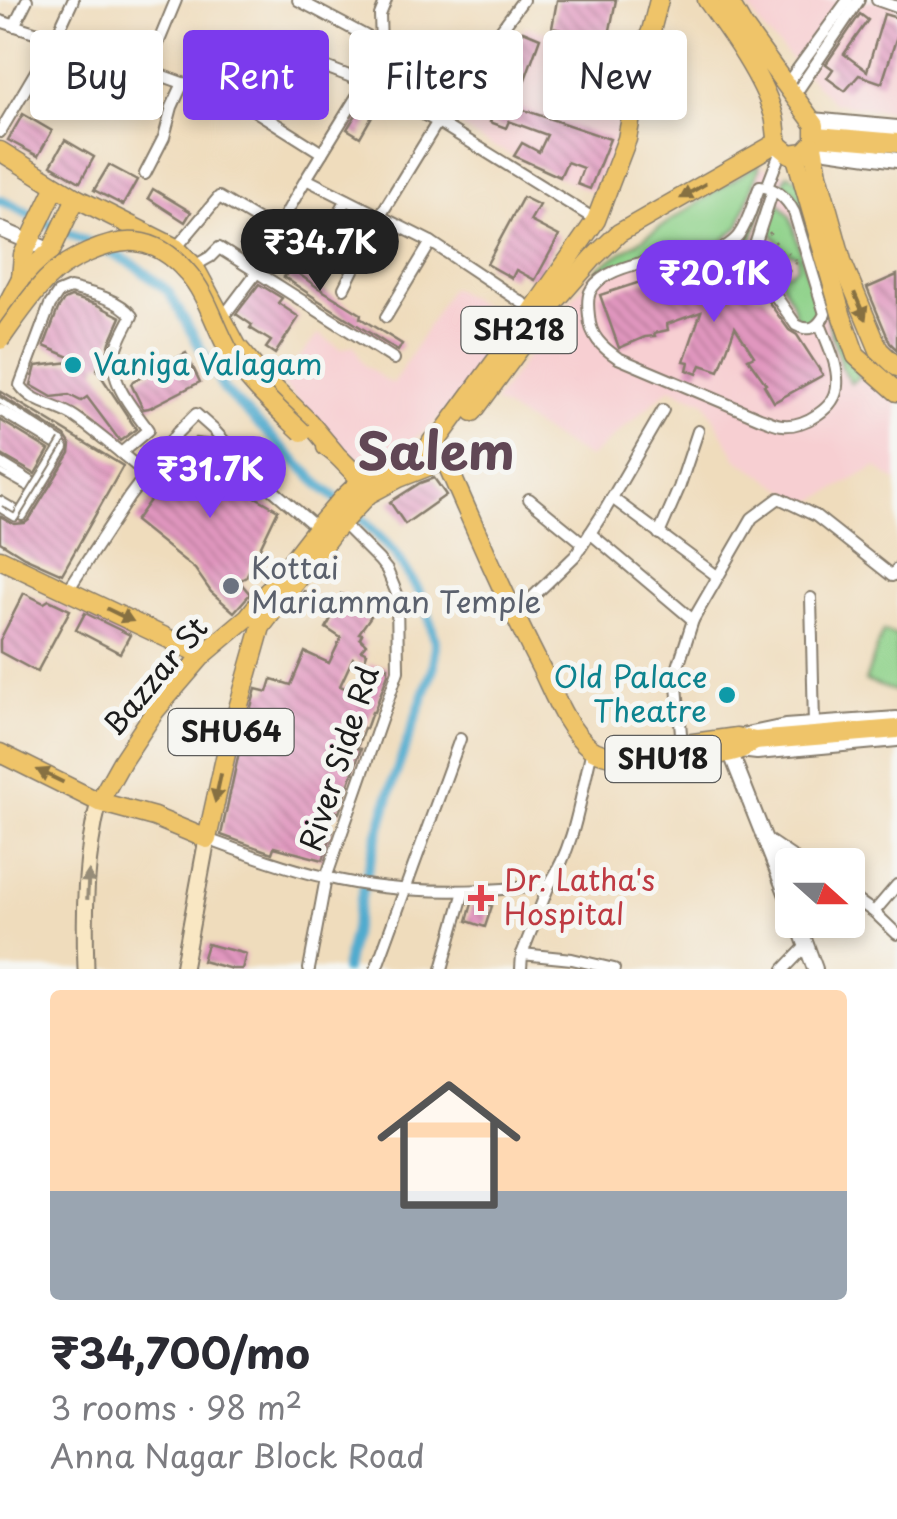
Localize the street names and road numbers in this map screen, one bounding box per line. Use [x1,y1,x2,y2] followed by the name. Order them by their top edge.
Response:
[462,307,576,353] road number: SH218
[91,606,217,745] street label: Bazzar St
[287,660,389,857] street label: River Side Rd
[168,709,294,755] road number: SHU64
[606,736,720,782] road number: SHU18

